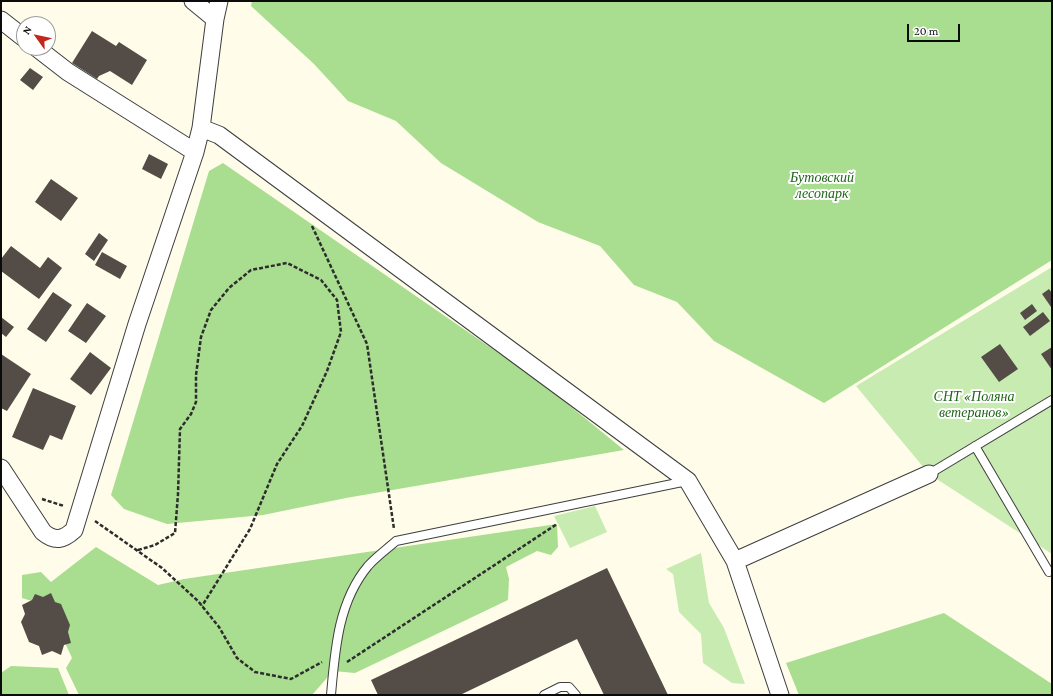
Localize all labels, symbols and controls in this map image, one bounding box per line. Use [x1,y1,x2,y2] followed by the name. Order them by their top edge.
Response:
[16,16,56,56] north arrow
[909,16,962,42] scale bar
[20,24,34,36] text: N
[914,24,938,38] text: 20 m
[790,170,854,202] park label: Бутовский лесопарк
[934,389,1014,422] park label: СНТ «Поляна ветеранов»

